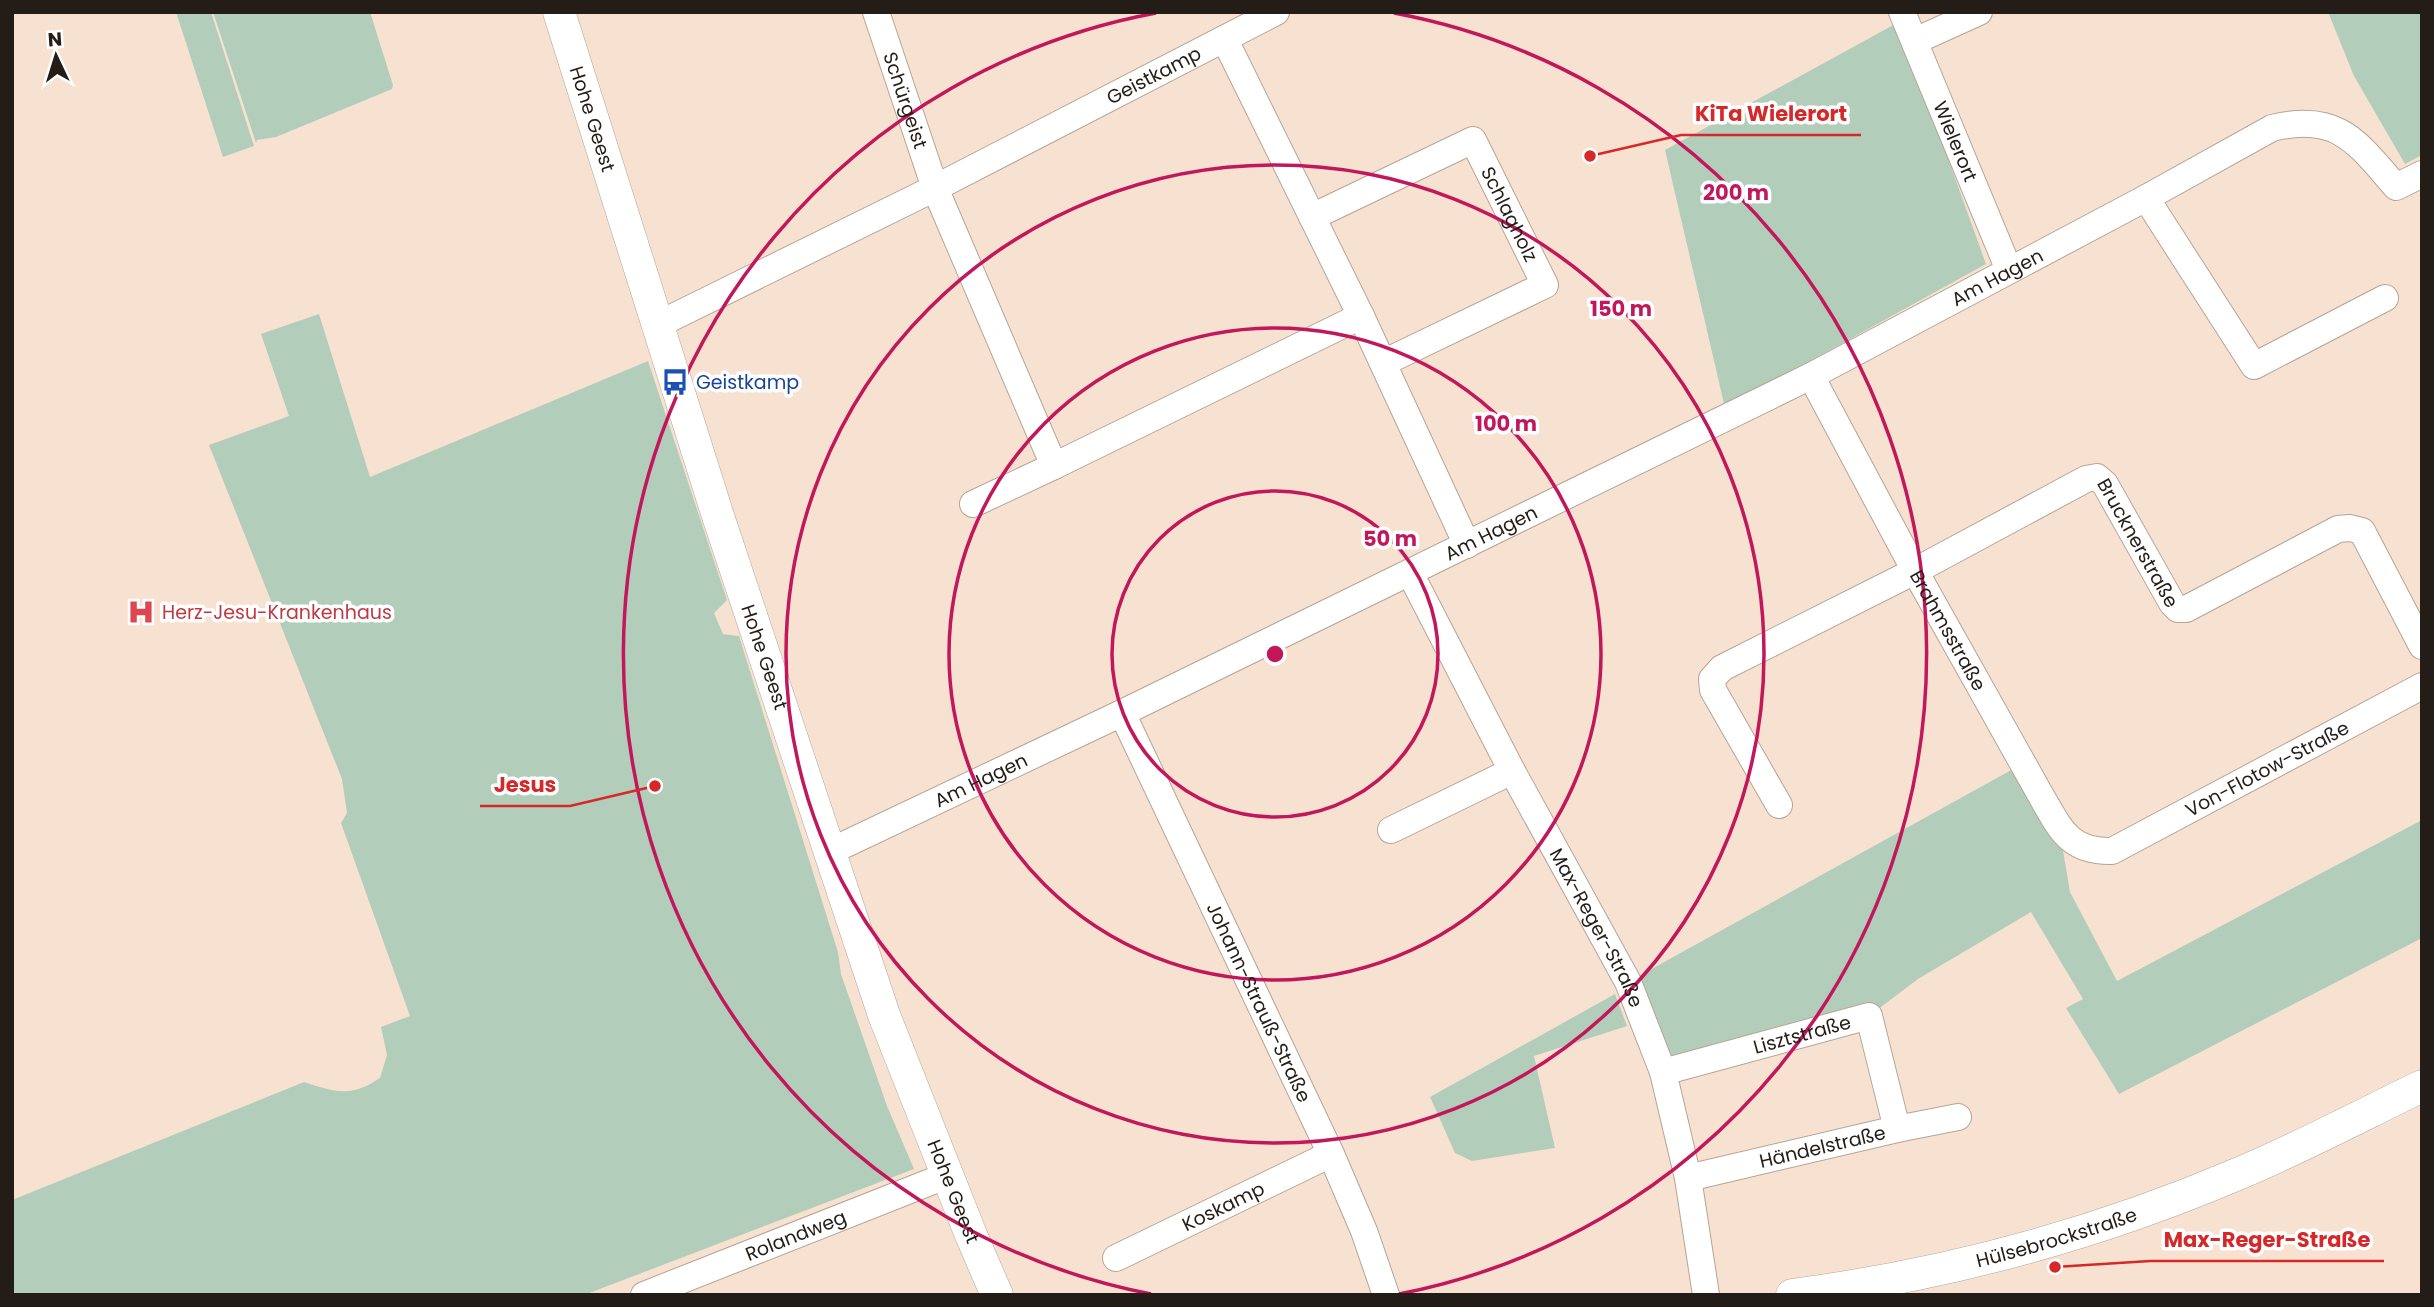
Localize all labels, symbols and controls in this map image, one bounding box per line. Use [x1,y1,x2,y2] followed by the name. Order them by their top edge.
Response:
[21,21,91,91] north arrow
[47,26,63,54] text: N
[1102,39,1206,111] street label: Geistkamp
[877,48,934,152] street label: Schürgeist
[563,63,622,175] street label: Hohe Geest
[1681,93,1861,135] callout: KiTa Wielerort
[1927,97,1984,186] street label: Wielerort
[1695,99,1847,128] text: KiTa Wielerort
[1475,162,1545,266] street label: Schlagholz
[1703,178,1769,207] text: 200 m
[1946,242,2048,313] street label: Am Hagen
[1590,294,1652,323] text: 150 m
[660,367,690,397] bus stop icon: Geistkamp
[696,369,799,396] place label: Geistkamp
[1475,409,1537,438] text: 100 m
[2091,473,2185,613] street label: Brucknerstraße
[1440,498,1542,567] street label: Am Hagen
[1363,524,1417,553] text: 50 m
[1904,565,1993,696] street label: Brahmsstraße
[126,597,156,627] hospital icon: Herz-Jesu-Krankenhaus
[162,599,392,626] place label: Herz-Jesu-Krankenhaus
[735,601,795,713] street label: Hohe Geest
[1263,642,1287,666] centre of rings
[2180,714,2354,823] street label: Von-Flotow-Straße
[930,746,1032,814] street label: Am Hagen
[480,764,570,806] callout: Jesus
[494,770,556,799] text: Jesus
[1543,843,1650,1011] street label: Max-Reger-Straße
[1200,898,1318,1107] street label: Johann-Strauß-Straße
[1750,1008,1854,1060] street label: Lisztstraße
[1756,1119,1888,1174] street label: Händelstraße
[921,1135,987,1248] street label: Hohe Geest
[1177,1175,1269,1238] street label: Koskamp
[1973,1201,2141,1274] street label: Hülsebrockstraße
[741,1203,850,1267] street label: Rolandweg
[2150,1219,2384,1261] callout: Max-Reger-Straße
[2164,1225,2370,1254] text: Max-Reger-Straße

